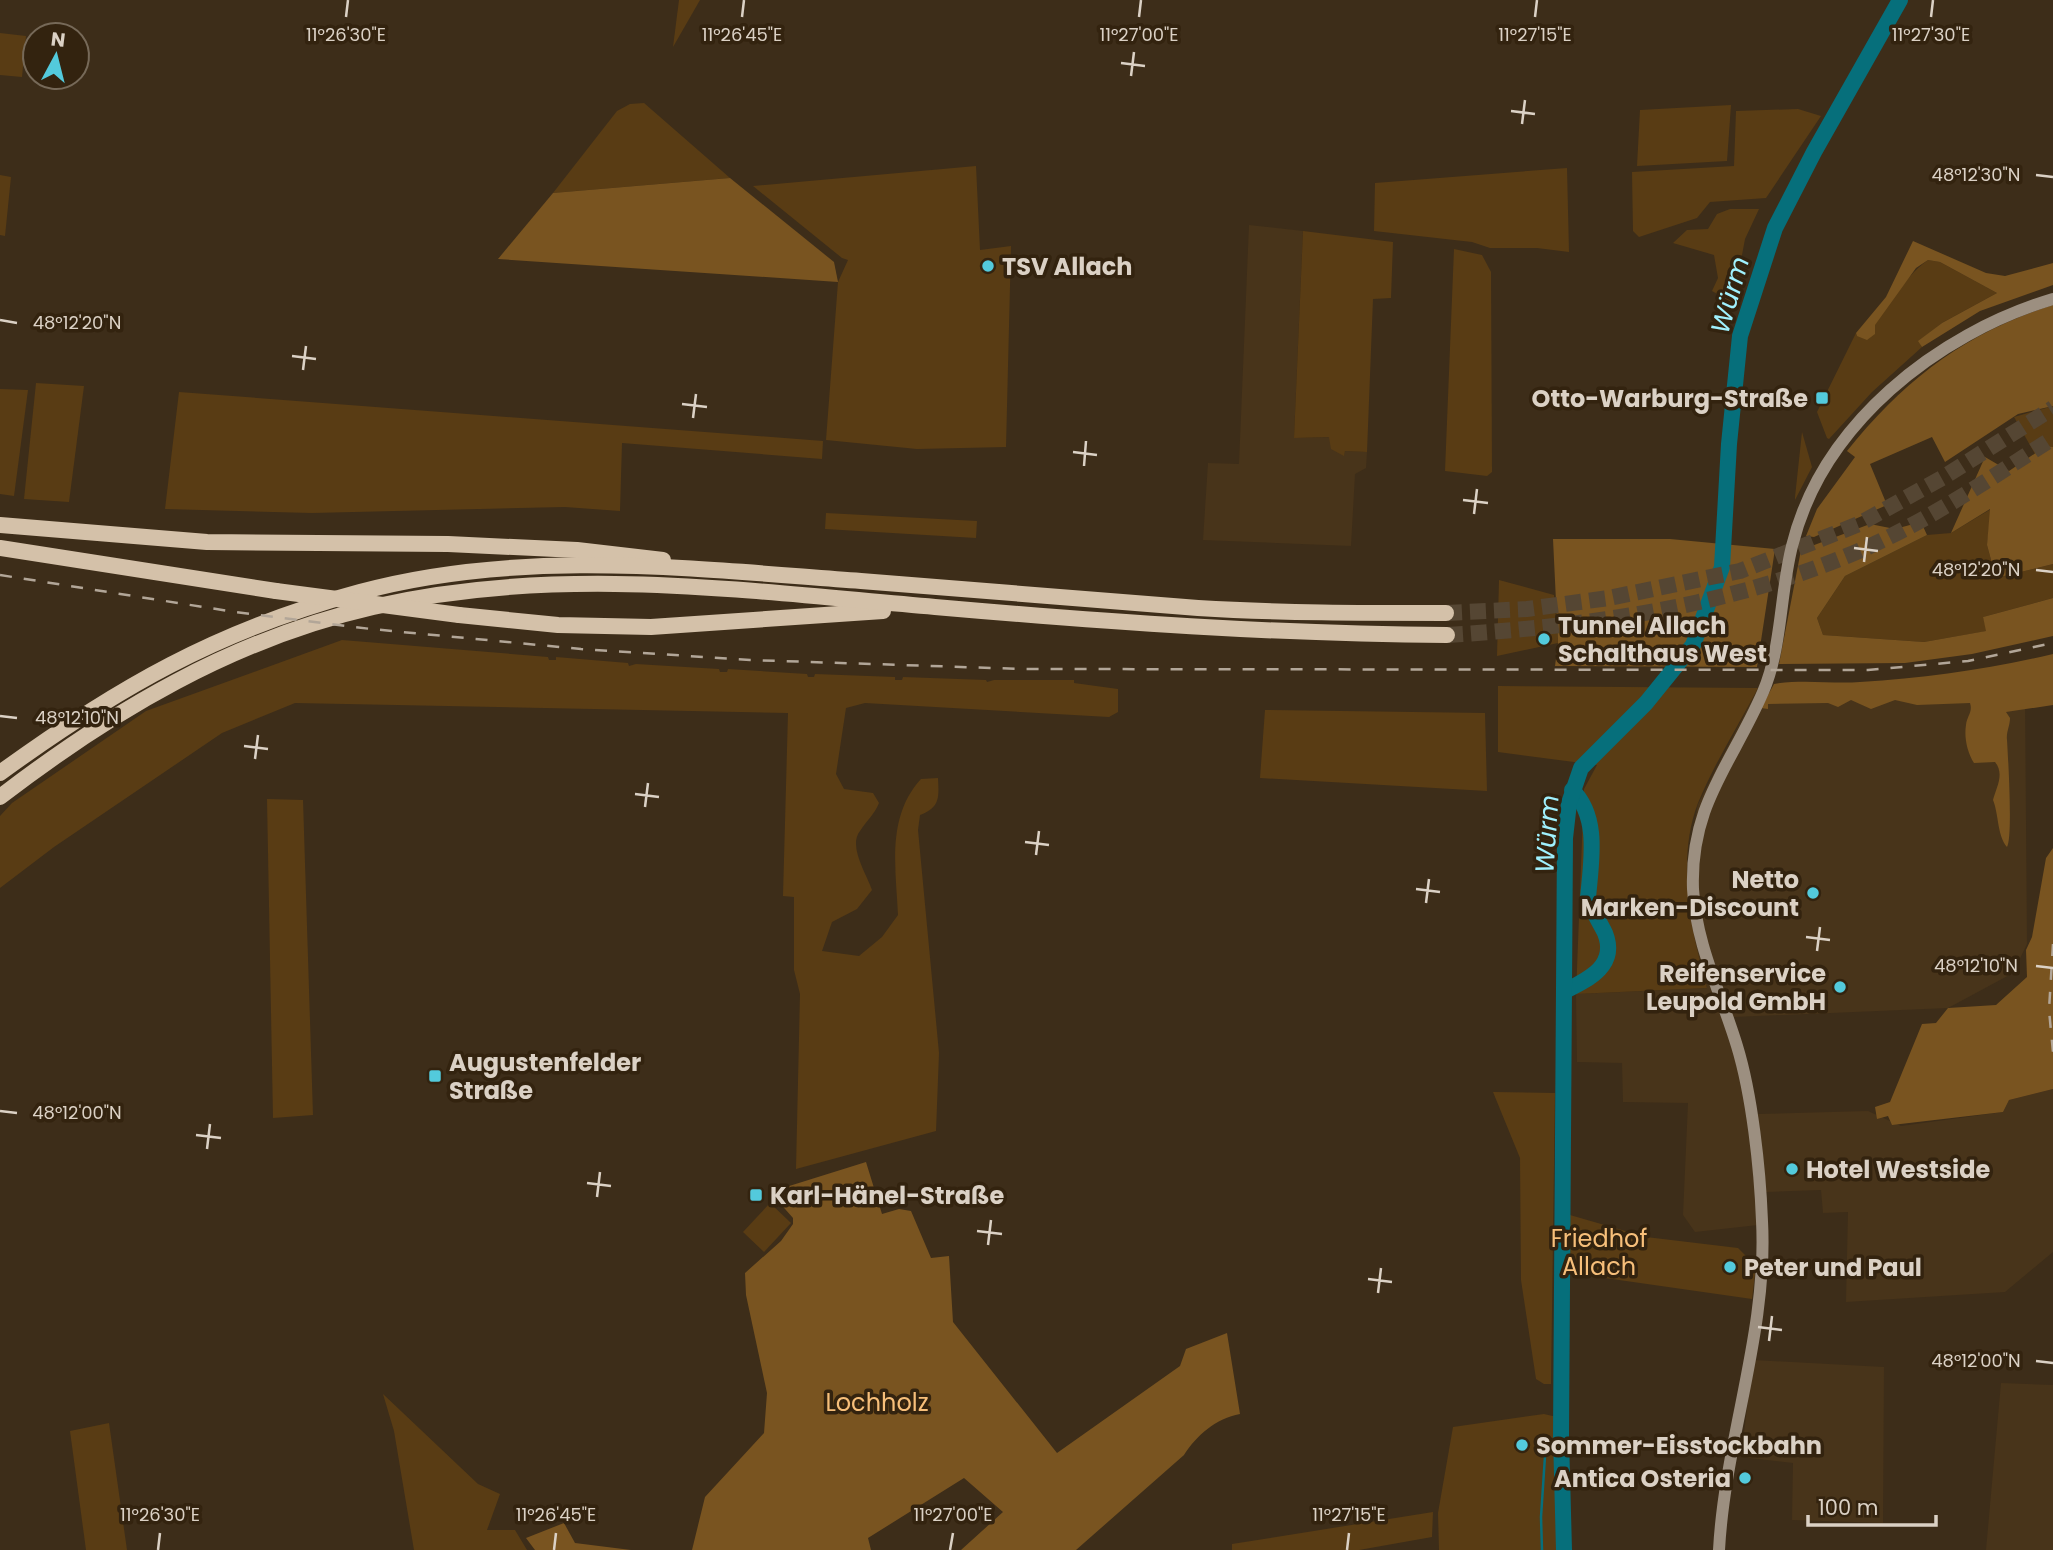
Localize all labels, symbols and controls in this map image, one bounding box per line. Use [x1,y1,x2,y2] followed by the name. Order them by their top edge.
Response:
[21,21,91,91] north arrow
[306,22,386,47] text: 11°26'30"E
[702,22,782,47] text: 11°26'45"E
[1099,22,1179,47] text: 11°27'00"E
[1498,22,1572,47] text: 11°27'15"E
[1892,22,1970,47] text: 11°27'30"E
[49,25,67,54] text: N
[1932,162,2020,187] text: 48°12'30"N
[1002,250,1132,283] place label: TSV Allach
[1702,252,1758,338] water label: Würm
[980,258,996,274] marker: TSV Allach
[33,310,121,335] text: 48°12'20"N
[1532,382,1808,415] place label: Otto-Warburg-Straße
[1814,390,1830,406] marker: Otto-Warburg-Straße
[1932,557,2020,582] text: 48°12'20"N
[1558,609,1767,670] place label: Tunnel Allach Schalthaus West
[1536,631,1552,647] marker: Tunnel Allach Schalthaus West
[35,705,119,730] text: 48°12'10"N
[1526,794,1568,874] water label: Würm
[1581,863,1799,924] place label: Netto Marken-Discount
[1805,885,1821,901] marker: Netto Marken-Discount
[1934,953,2018,978] text: 48°12'10"N
[1646,957,1826,1018] place label: Reifenservice Leupold GmbH
[1832,979,1848,995] marker: Reifenservice Leupold GmbH
[449,1046,641,1107] place label: Augustenfelder Straße
[427,1068,443,1084] marker: Augustenfelder Straße
[32,1100,122,1125] text: 48°12'00"N
[1806,1153,1990,1186] place label: Hotel Westside
[1784,1161,1800,1177] marker: Hotel Westside
[770,1179,1004,1212] place label: Karl-Hänel-Straße
[748,1187,764,1203] marker: Karl-Hänel-Straße
[1551,1222,1647,1283] park label: Friedhof Allach
[1744,1251,1922,1284] place label: Peter und Paul
[1722,1259,1738,1275] marker: Peter und Paul
[1931,1348,2021,1373] text: 48°12'00"N
[825,1386,929,1419] park label: Lochholz
[1536,1429,1822,1462] place label: Sommer-Eisstockbahn
[1514,1437,1530,1453] marker: Sommer-Eisstockbahn
[1554,1462,1731,1495] place label: Antica Osteria
[1737,1470,1753,1486] marker: Antica Osteria
[1808,1484,1936,1528] scale bar
[1818,1493,1878,1522] text: 100 m
[120,1502,200,1527] text: 11°26'30"E
[516,1502,596,1527] text: 11°26'45"E
[913,1502,993,1527] text: 11°27'00"E
[1312,1502,1386,1527] text: 11°27'15"E

